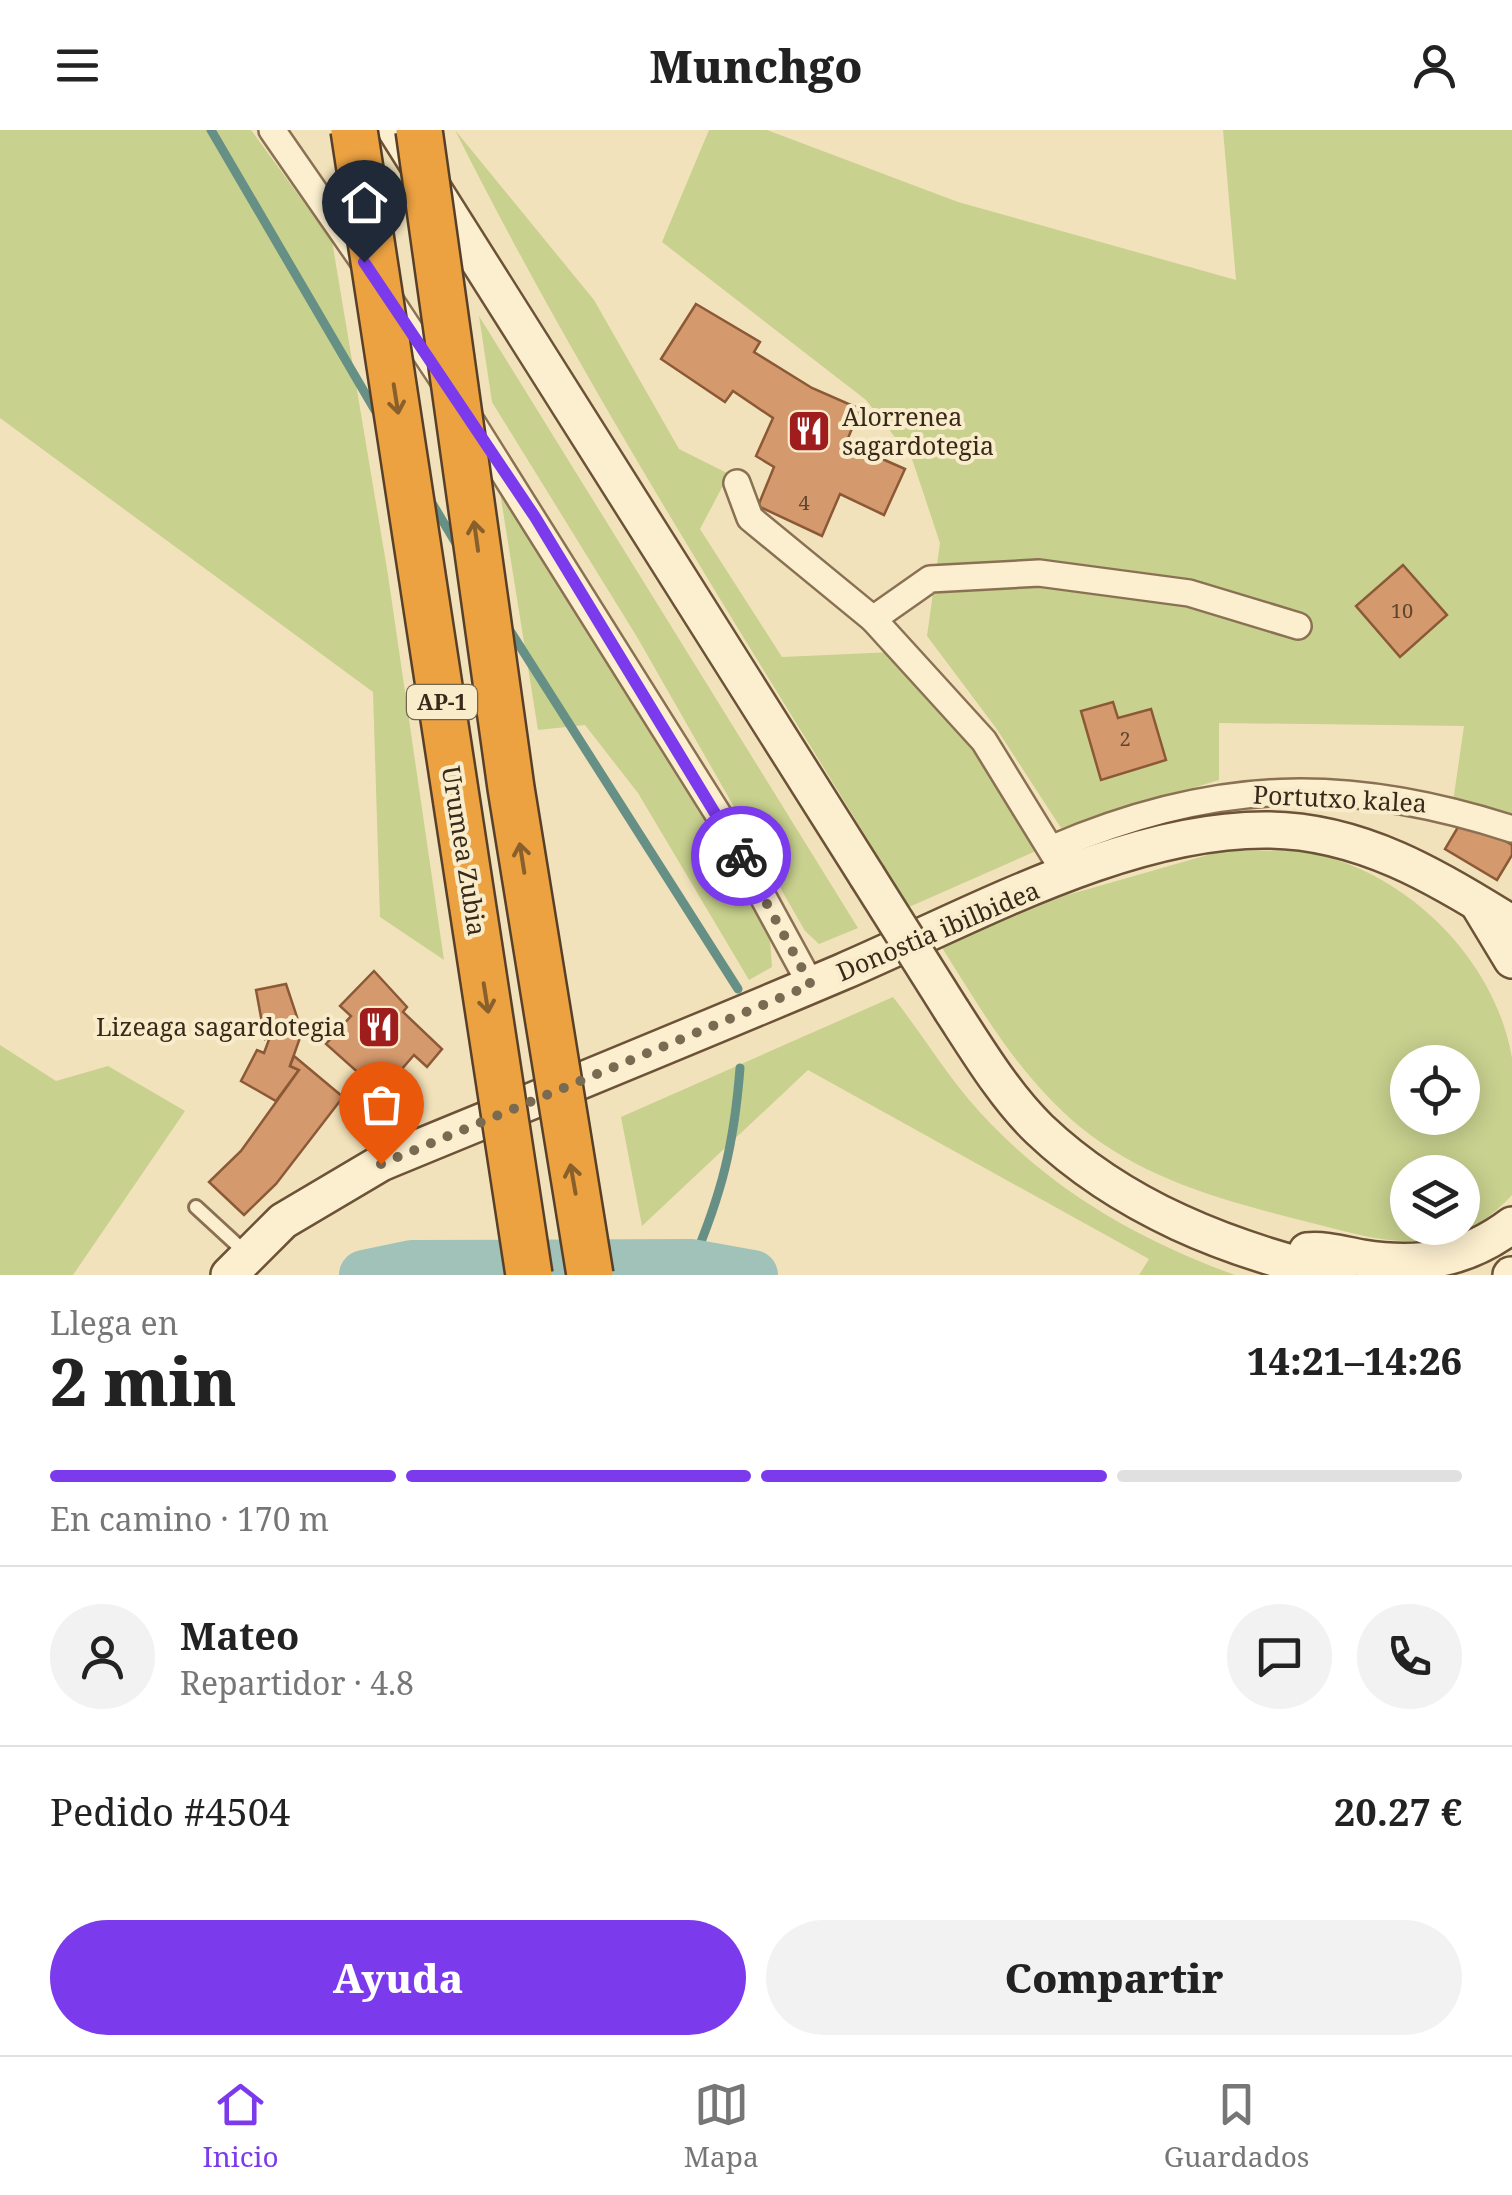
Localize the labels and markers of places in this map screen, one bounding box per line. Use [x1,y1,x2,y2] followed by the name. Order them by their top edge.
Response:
[322,160,407,263] pin
[842,399,994,462] place label: Alorrenea sagardotegia
[786,408,832,454] restaurant icon: Alorrenea sagardotegia
[356,1004,402,1050] restaurant icon: Lizeaga sagardotegia
[96,1009,346,1043] place label: Lizeaga sagardotegia
[339,1062,424,1165] pin

